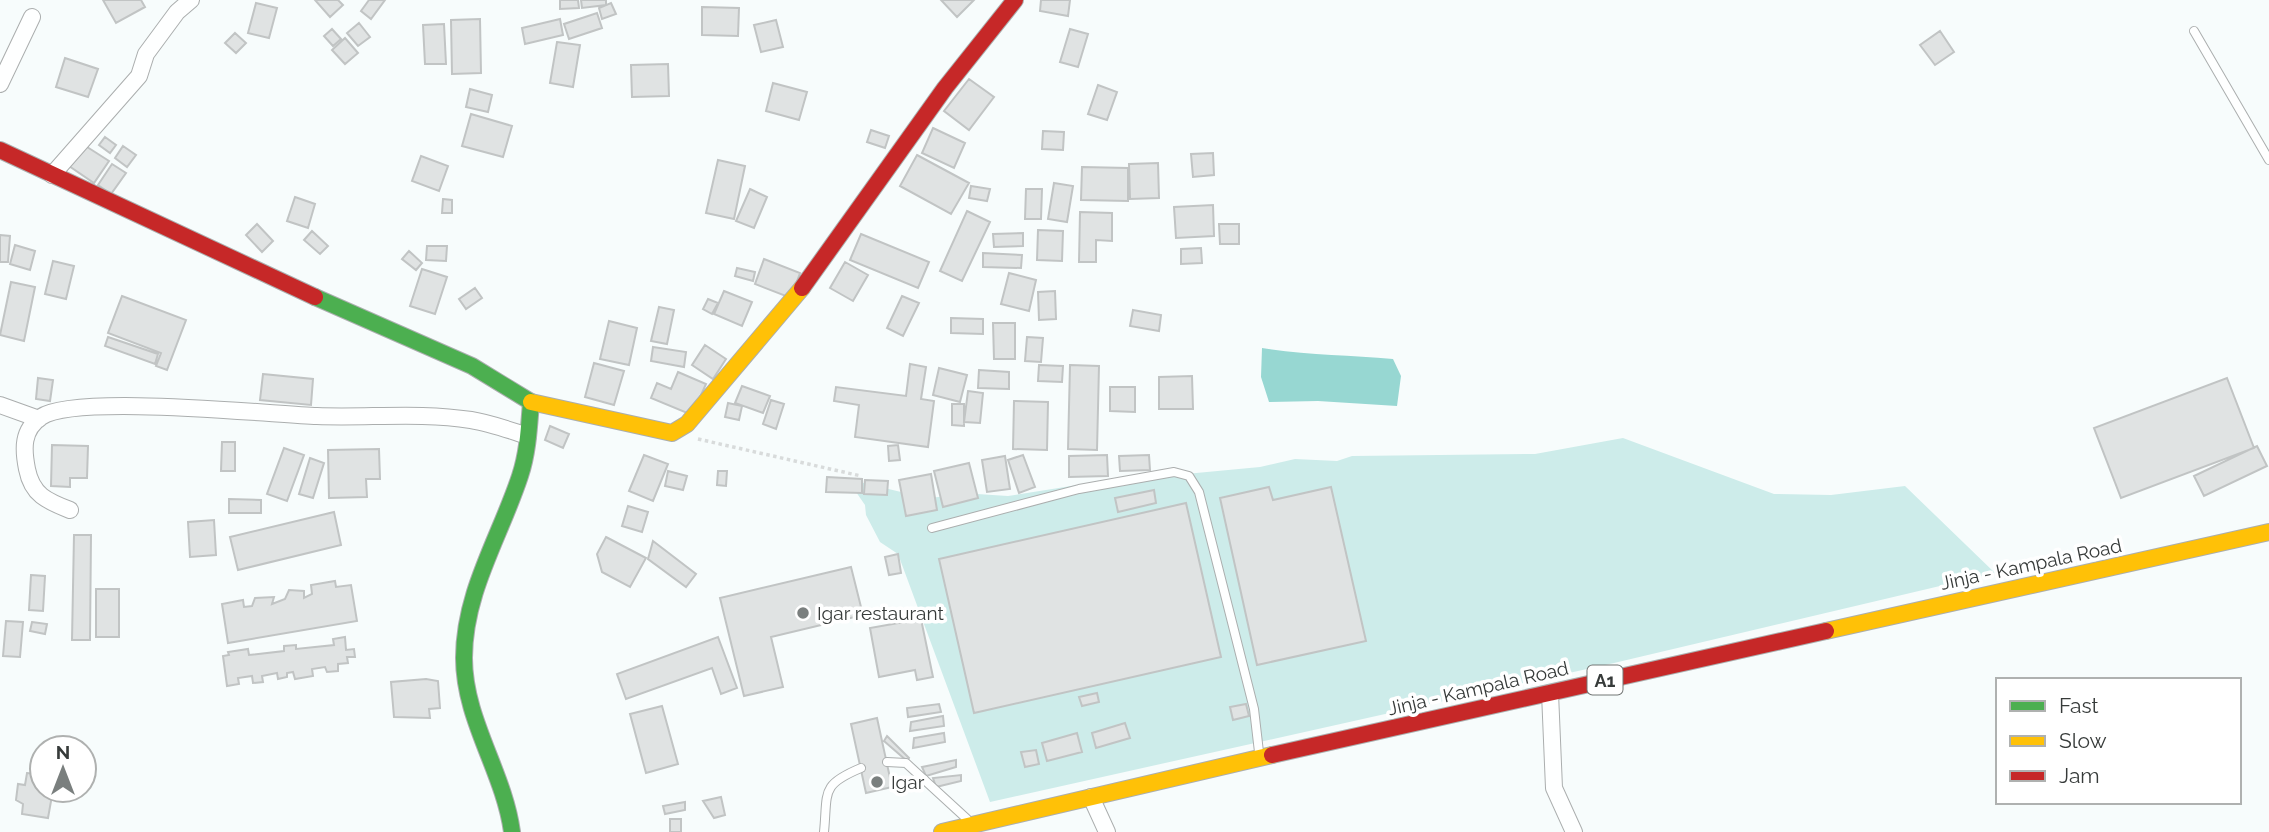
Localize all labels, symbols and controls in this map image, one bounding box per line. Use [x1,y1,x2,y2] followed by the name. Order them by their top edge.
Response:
[1938,534,2124,594] street label: Jinja - Kampala Road
[817,602,944,624] place label: Igar restaurant
[795,605,811,621] marker: Igar restaurant
[1386,657,1570,719] street label: Jinja - Kampala Road
[1588,666,1622,694] road number: A1
[1996,678,2241,804] legend
[2059,693,2099,718] text: Fast
[2059,728,2107,753] text: Slow
[28,734,98,804] north arrow
[56,741,70,763] text: N
[2059,763,2100,788] text: Jam
[891,771,925,793] place label: Igar
[869,774,885,790] marker: Igar

